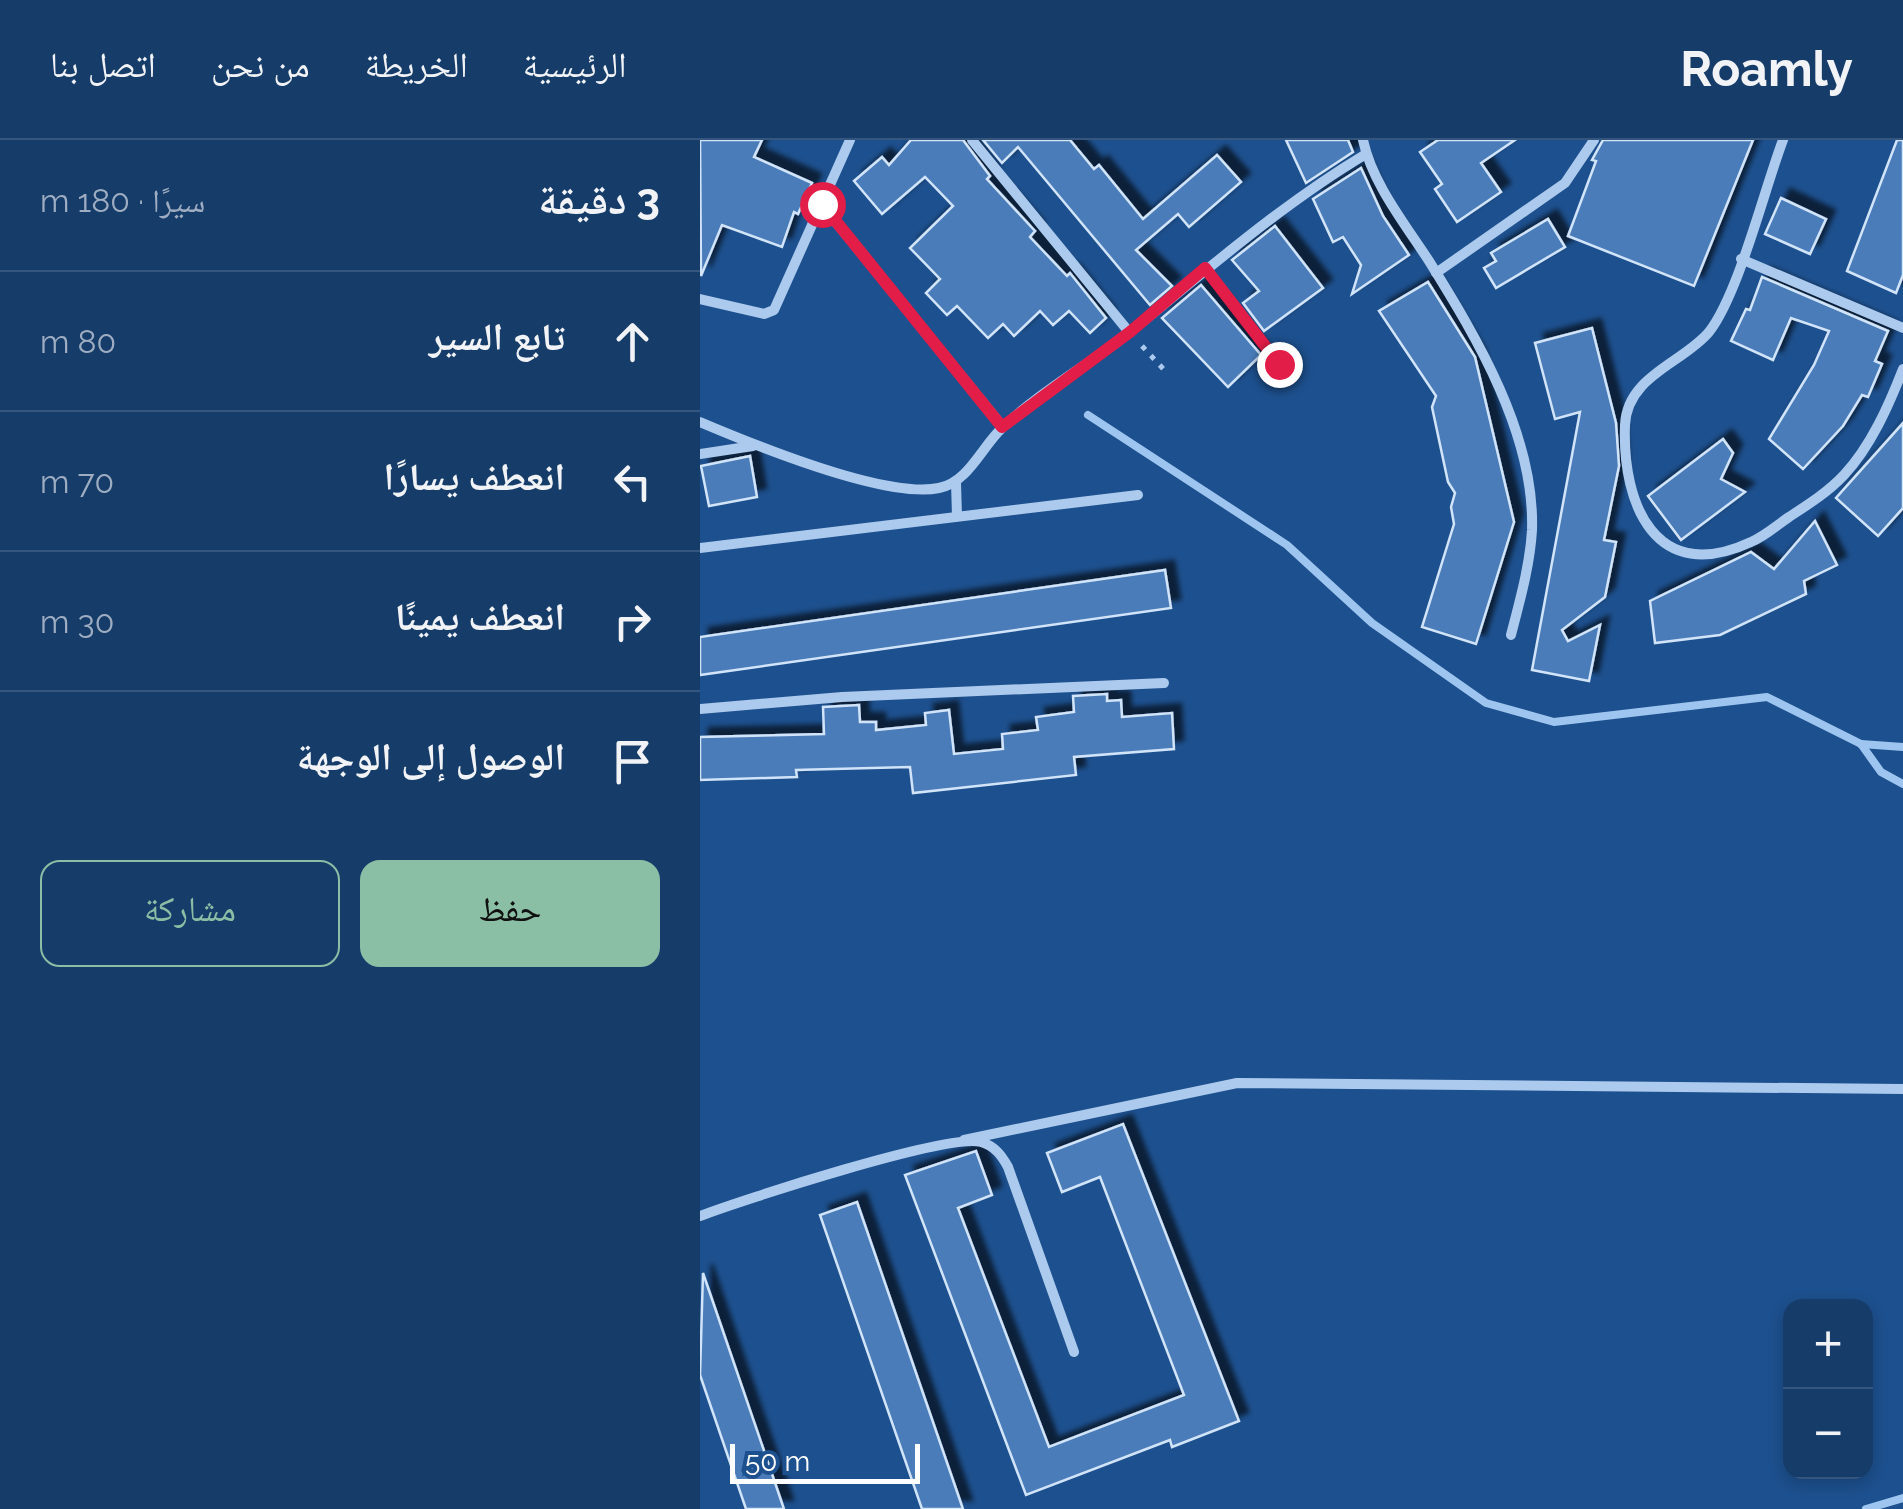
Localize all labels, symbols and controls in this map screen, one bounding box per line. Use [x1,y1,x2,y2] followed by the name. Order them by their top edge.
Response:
[1680,41,1853,97] text: Roamly
[50,44,156,85] text: اتصل بنا
[211,44,310,85] text: من نحن
[365,44,468,85] text: الخريطة
[523,44,626,85] text: الرئيسية
[538,175,660,224] text: 3 دقيقة
[40,182,205,219] text: سيرًا · 180 m
[800,182,846,228] route start
[429,314,565,359] text: تابع السير
[605,314,660,369] icon: ahead
[40,323,116,360] text: 80 m
[1257,342,1303,388] route end
[384,454,565,499] text: انعطف يسارًا
[605,454,660,509] icon: left
[40,463,114,500] text: 70 m
[395,594,565,639] text: انعطف يمينًا
[605,594,660,649] icon: right
[40,603,114,640] text: 30 m
[297,734,565,779] text: الوصول إلى الوجهة
[605,734,660,789] icon: arrive
[40,860,340,967] button: مشاركة
[360,860,660,967] button: حفظ
[1783,1299,1873,1479] map controls
[1783,1299,1873,1389] button: +
[1783,1389,1873,1479] button: −
[730,1439,920,1484] scale bar
[745,1445,810,1478] text: 50 m

